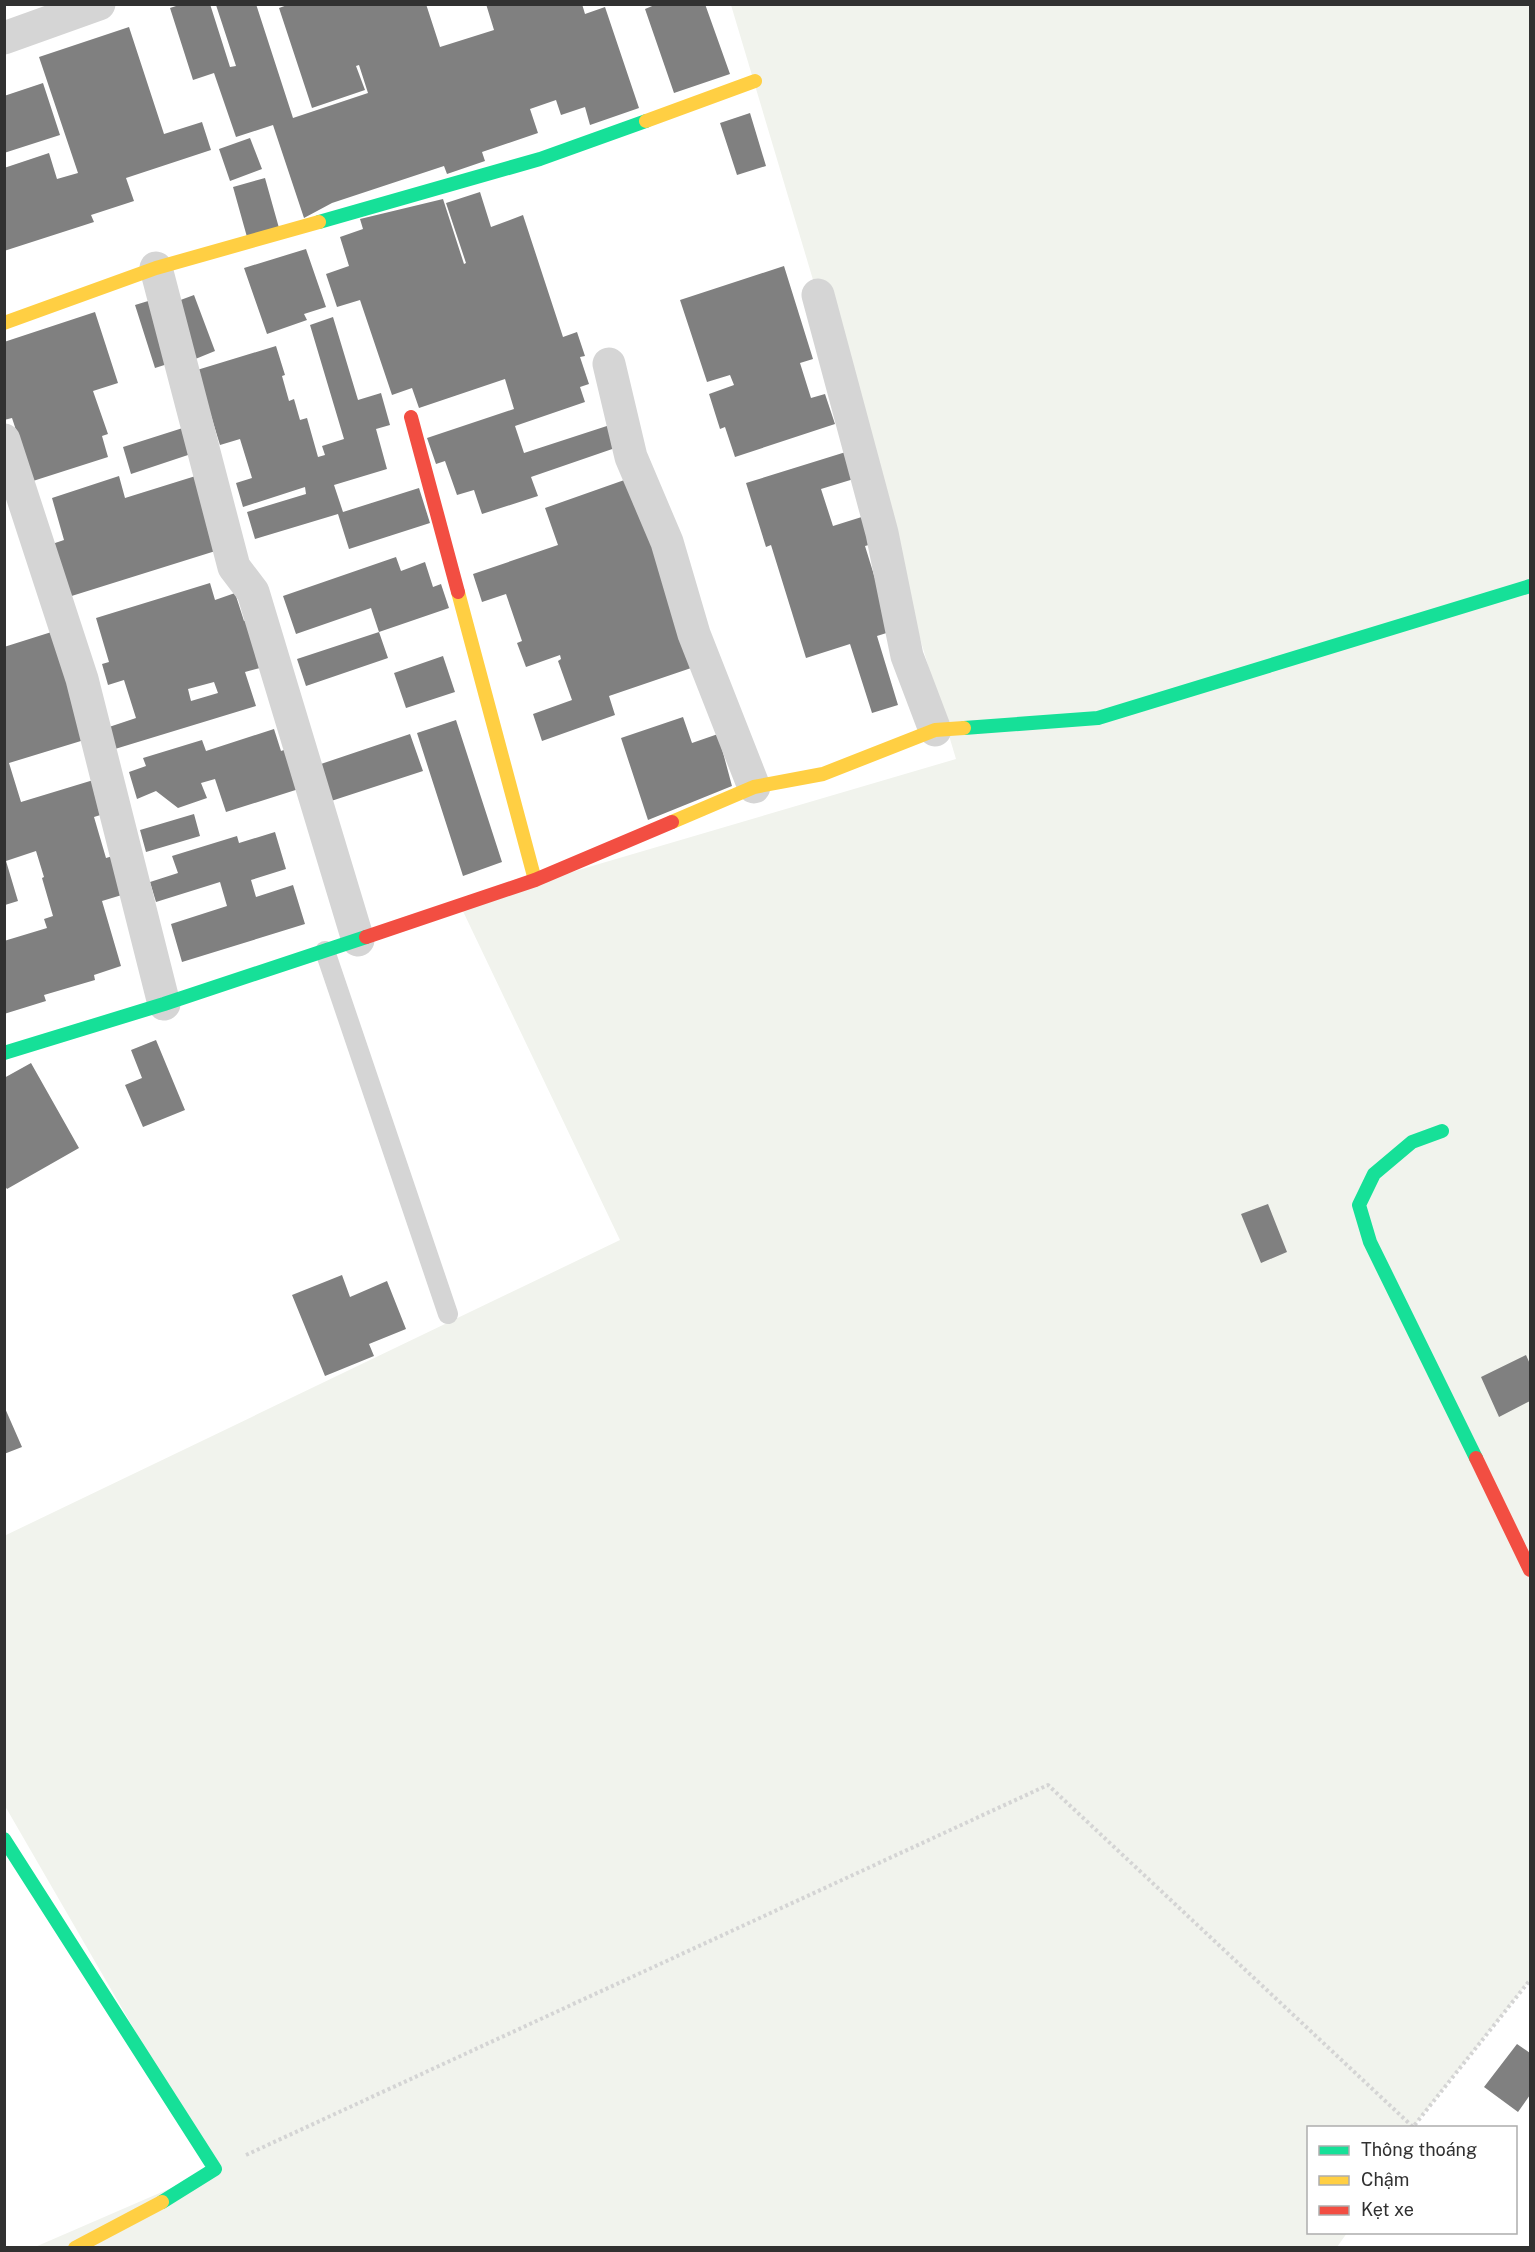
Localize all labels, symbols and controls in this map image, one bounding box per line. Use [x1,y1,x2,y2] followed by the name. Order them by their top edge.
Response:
[1307,2126,1517,2234] legend
[1361,2139,1477,2160] text: Thông thoáng
[1361,2169,1409,2190] text: Chậm
[1361,2199,1414,2220] text: Kẹt xe

